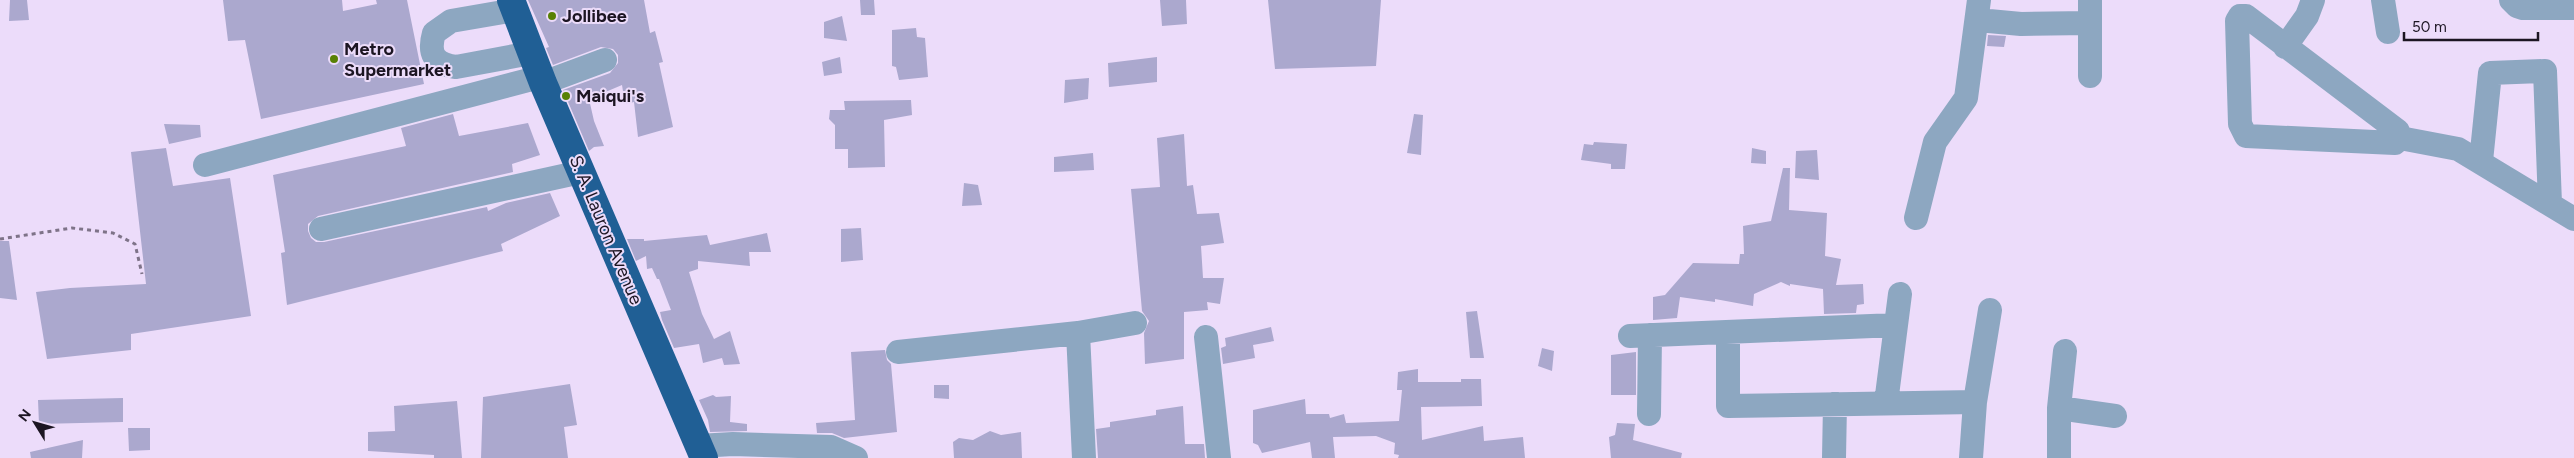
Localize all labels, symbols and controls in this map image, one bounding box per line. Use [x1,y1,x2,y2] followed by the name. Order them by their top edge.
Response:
[562,5,627,27] place label: Jollibee
[546,10,558,22] marker: Jollibee
[2404,10,2538,42] scale bar
[2412,18,2447,36] text: 50 m
[344,38,451,81] place label: Metro Supermarket
[328,53,340,65] marker: Metro Supermarket
[576,85,645,107] place label: Maiqui's
[560,90,572,102] marker: Maiqui's
[565,152,647,308] street label: S. A. Lauron Avenue
[10,398,60,448] north arrow
[15,406,35,425] text: N

